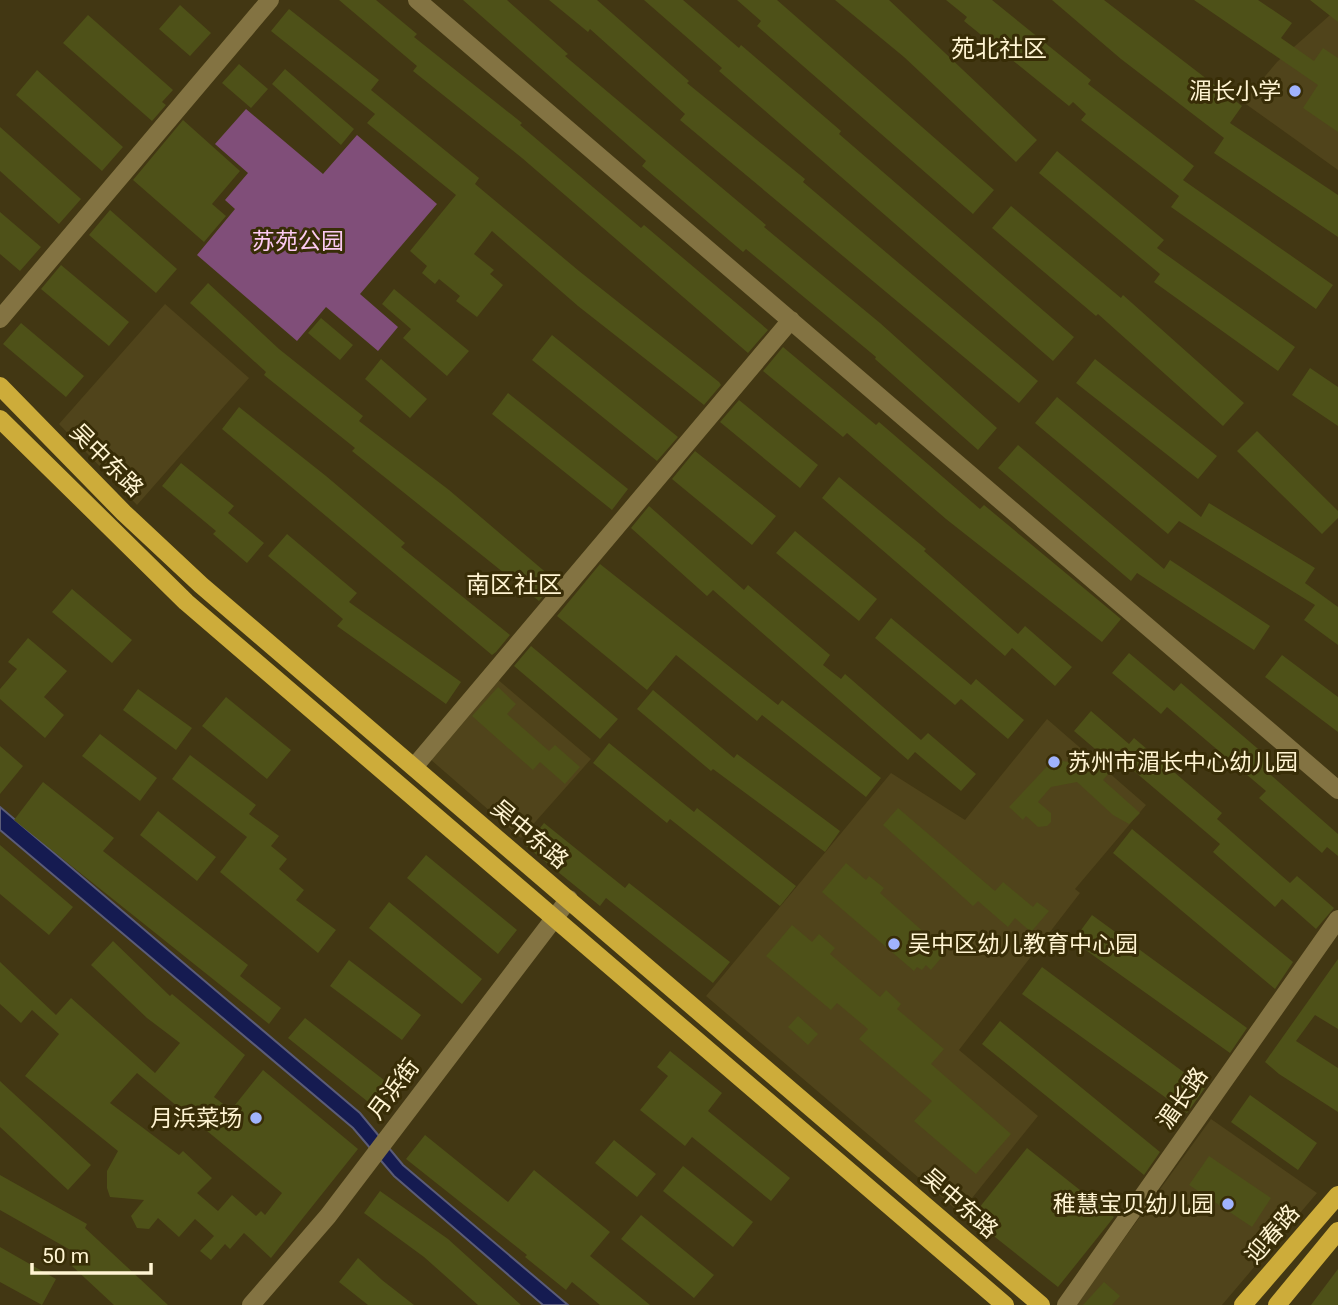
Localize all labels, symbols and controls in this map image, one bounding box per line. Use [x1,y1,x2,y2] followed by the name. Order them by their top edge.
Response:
[951,35,1047,63] district label: 苑北社区
[1189,78,1281,105] place label: 湄长小学
[1287,83,1303,99] marker: 湄长小学
[252,228,344,255] park label: 苏苑公园
[65,418,149,502] street label: 吴中东路
[466,571,562,599] district label: 南区社区
[1068,749,1298,776] place label: 苏州市湄长中心幼儿园
[1046,754,1062,770] marker: 苏州市湄长中心幼儿园
[486,794,574,874] street label: 吴中东路
[908,931,1138,958] place label: 吴中区幼儿教育中心园
[886,936,902,952] marker: 吴中区幼儿教育中心园
[362,1054,425,1125] street label: 月浜街
[1152,1062,1213,1134] street label: 湄长路
[150,1105,242,1132] place label: 月浜菜场
[248,1110,264,1126] marker: 月浜菜场
[916,1163,1003,1244] street label: 吴中东路
[1053,1191,1214,1218] place label: 稚慧宝贝幼儿园
[1220,1196,1236,1212] marker: 稚慧宝贝幼儿园
[1240,1199,1305,1269] street label: 迎春路
[32,1232,150,1276] scale bar
[42,1244,89,1268] text: 50 m

